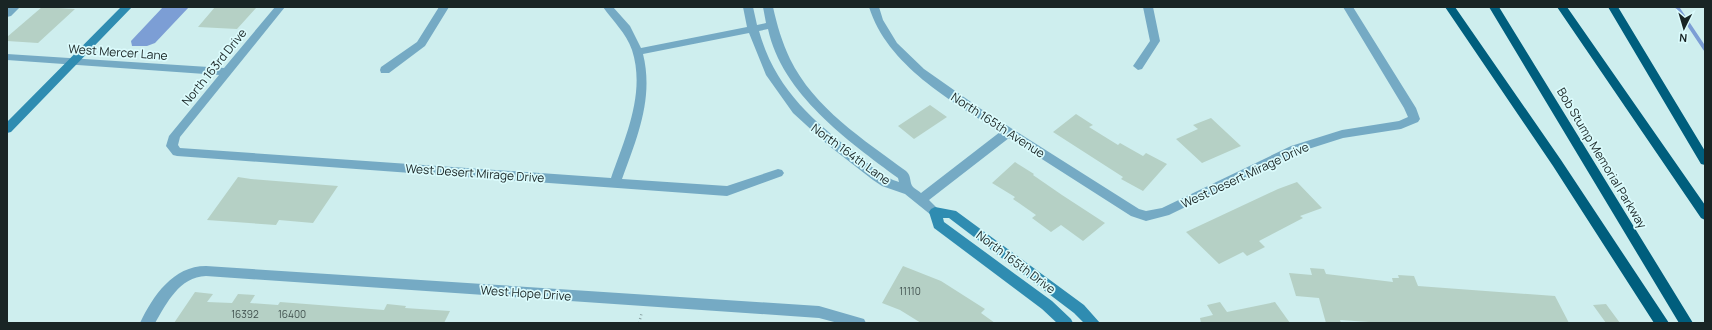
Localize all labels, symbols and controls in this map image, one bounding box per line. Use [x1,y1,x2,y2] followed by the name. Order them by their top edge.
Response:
[1664,8,1704,48] north arrow
[178,25,250,109] street label: North 163rd Drive
[1678,31,1688,46] text: N
[68,40,168,64] street label: West Mercer Lane
[1553,84,1651,232] street label: Bob Stump Memorial Parkway
[948,88,1048,162] street label: North 165th Avenue
[808,119,894,189] street label: North 164th Lane
[1178,138,1312,212] street label: West Desert Mirage Drive
[405,160,545,186] street label: West Desert Mirage Drive
[973,226,1059,298] street label: North 165th Drive
[480,281,572,305] street label: West Hope Drive
[899,284,921,298] house number: 11110
[231,307,259,321] house number: 16392
[278,307,306,321] house number: 16400

